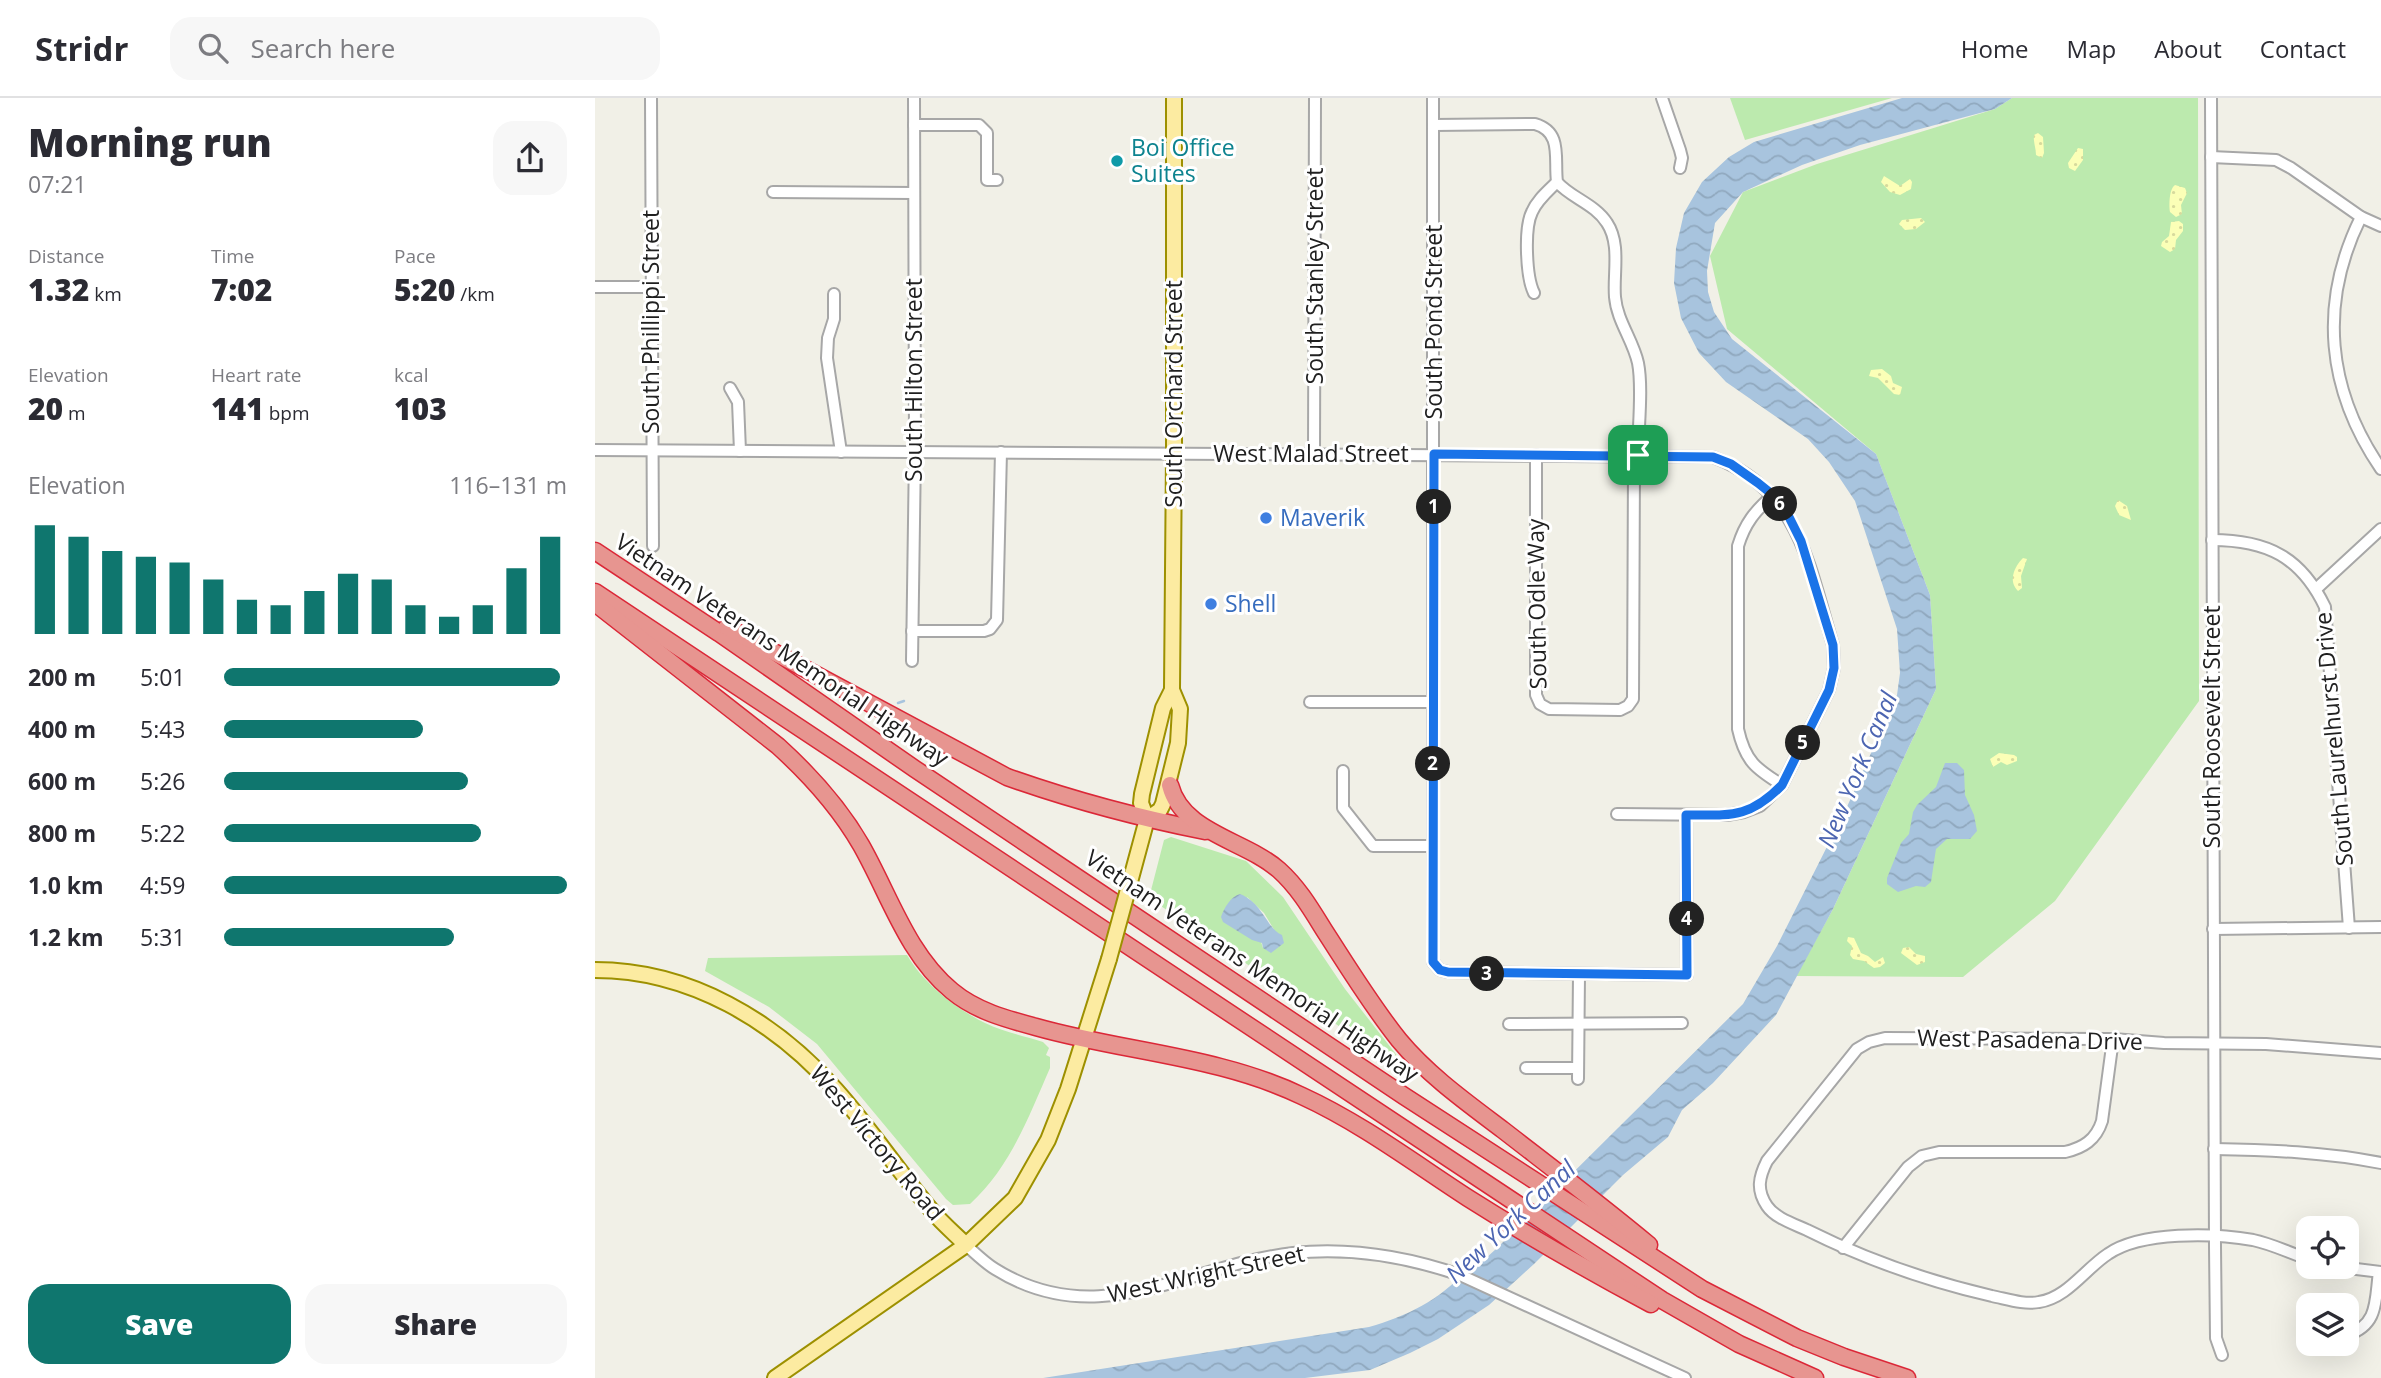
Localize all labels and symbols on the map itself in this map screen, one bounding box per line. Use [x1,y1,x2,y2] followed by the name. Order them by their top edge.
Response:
[1131,131,1235,189] place label: Boi Office Suites
[1109,153,1125,169] marker: Boi Office Suites
[1298,168,1330,384] street label: South Stanley Street
[634,210,666,434] street label: South Phillippi Street
[1417,225,1449,419] street label: South Pond Street
[897,278,929,482] street label: South Hilton Street
[1157,280,1189,508] street label: South Orchard Street
[1608,425,1668,485] pin
[1213,437,1409,469] street label: West Malad Street
[1763,486,1797,522] pin: 6
[1417,490,1451,524] pin: 1
[1280,501,1365,533] place label: Maverik
[1258,510,1274,526] marker: Maverik
[1519,518,1553,690] street label: South Odle Way
[610,525,956,773] street label: Vietnam Veterans Memorial Highway
[1225,587,1276,619] place label: Shell
[1203,596,1219,612] marker: Shell
[2195,605,2227,849] street label: South Roosevelt Street
[2306,611,2360,867] street label: South Laurelhurst Drive
[1809,685,1905,852] water label: New York Canal
[1785,726,1821,760] pin: 5
[1415,746,1451,782] pin: 2
[1080,841,1426,1089] street label: Vietnam Veterans Memorial Highway
[1669,902,1705,936] pin: 4
[1469,956,1505,992] pin: 3
[1917,1021,2143,1057] street label: West Pasadena Drive
[803,1058,952,1227] street label: West Victory Road
[1438,1151,1583,1290] water label: New York Canal
[1104,1237,1307,1310] street label: West Wright Street

